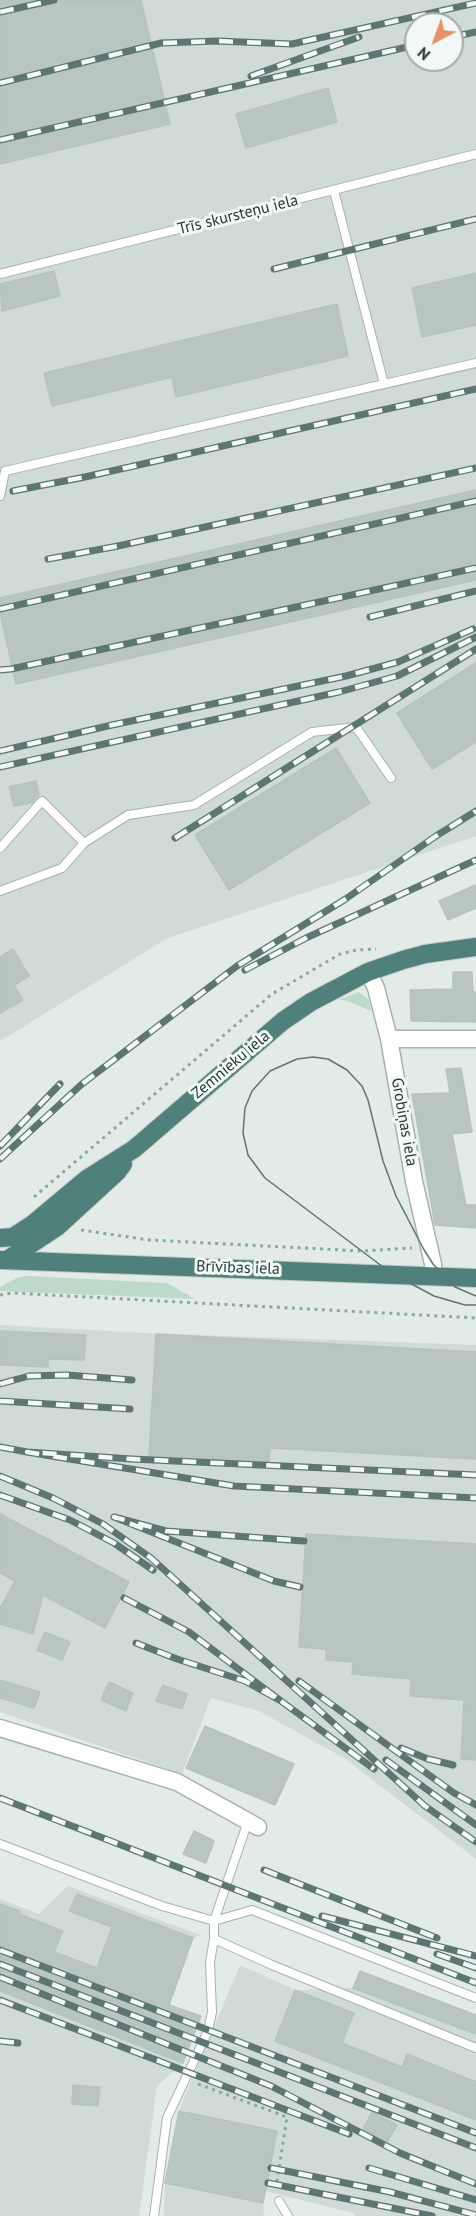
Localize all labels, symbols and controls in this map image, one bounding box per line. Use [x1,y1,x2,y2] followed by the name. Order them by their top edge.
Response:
[404,12,464,72] north arrow
[413,43,434,65] text: N
[176,191,300,239] street label: Trīs skursteņu iela
[188,1027,274,1103] street label: Zemnieku iela
[387,1076,421,1168] street label: Grobiņas iela
[196,1257,280,1279] street label: Brīvības iela

